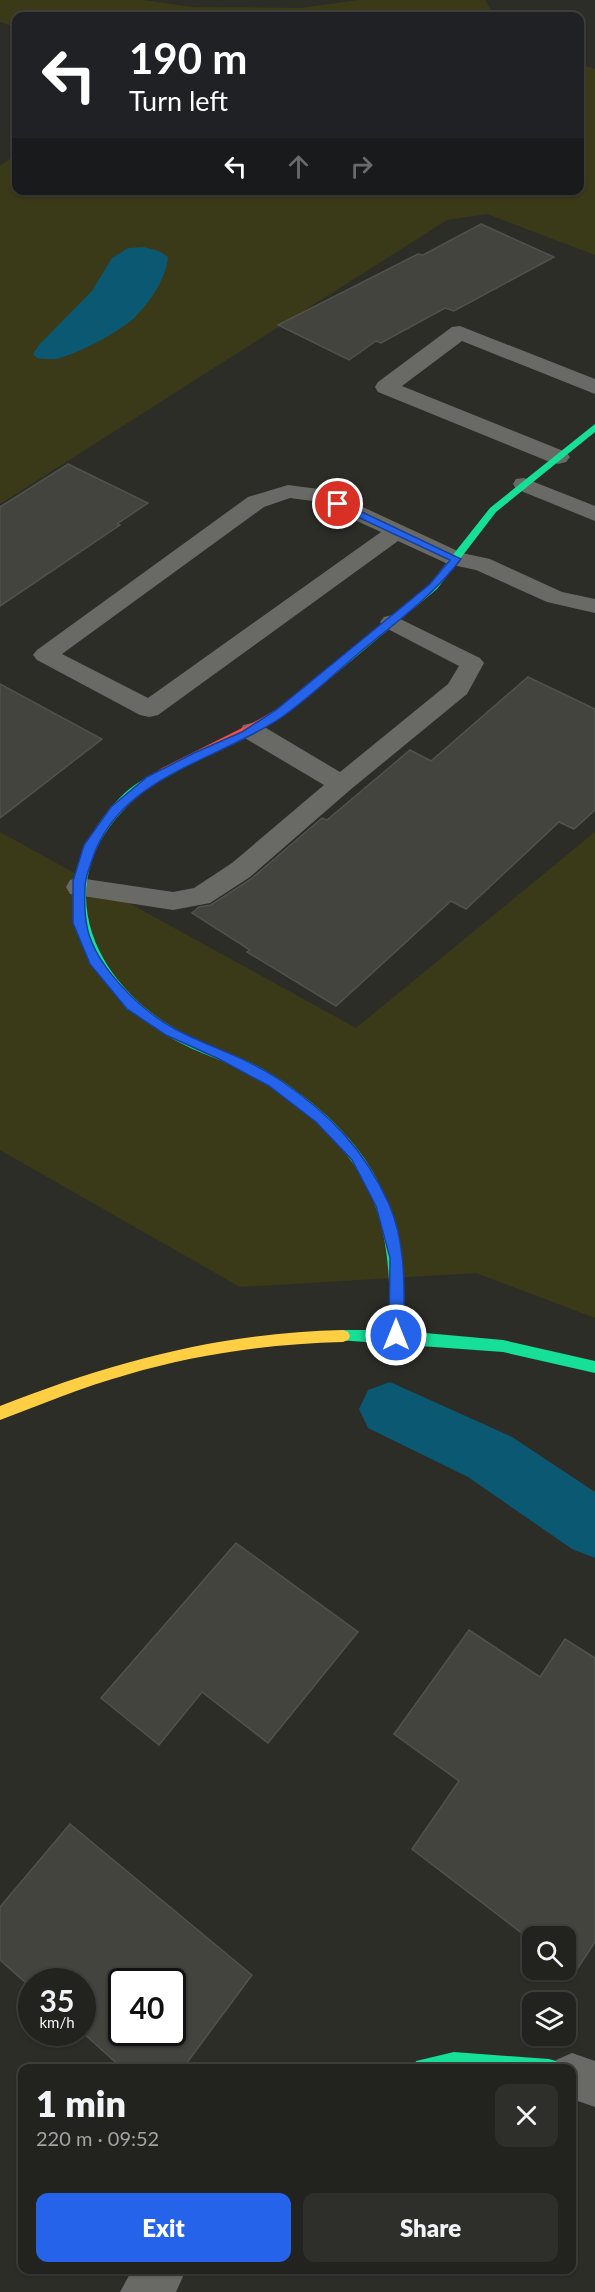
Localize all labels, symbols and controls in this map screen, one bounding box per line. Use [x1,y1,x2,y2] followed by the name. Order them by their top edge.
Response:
[129,33,247,83] text: 190 m
[30,36,108,114] icon: left
[129,84,228,117] text: Turn left
[219,150,252,183] icon: left
[282,150,315,183] icon: ahead
[345,150,378,183] icon: right
[312,478,363,529] pin
[321,487,354,520] icon: arrive
[364,1303,428,1367] position arrow
[522,1926,576,2046] map controls
[522,1926,576,1980] button: search
[108,1968,186,2046] speed limit sign: 40
[40,1982,74,2018] text: 35
[522,1992,576,2046] button: layers
[39,2013,75,2031] text: km/h
[36,2081,126,2125] text: 1 min
[495,2084,558,2147] button: close
[36,2126,159,2150] text: 220 m · 09:52
[36,2193,291,2262] button: Exit
[303,2193,558,2262] button: Share

